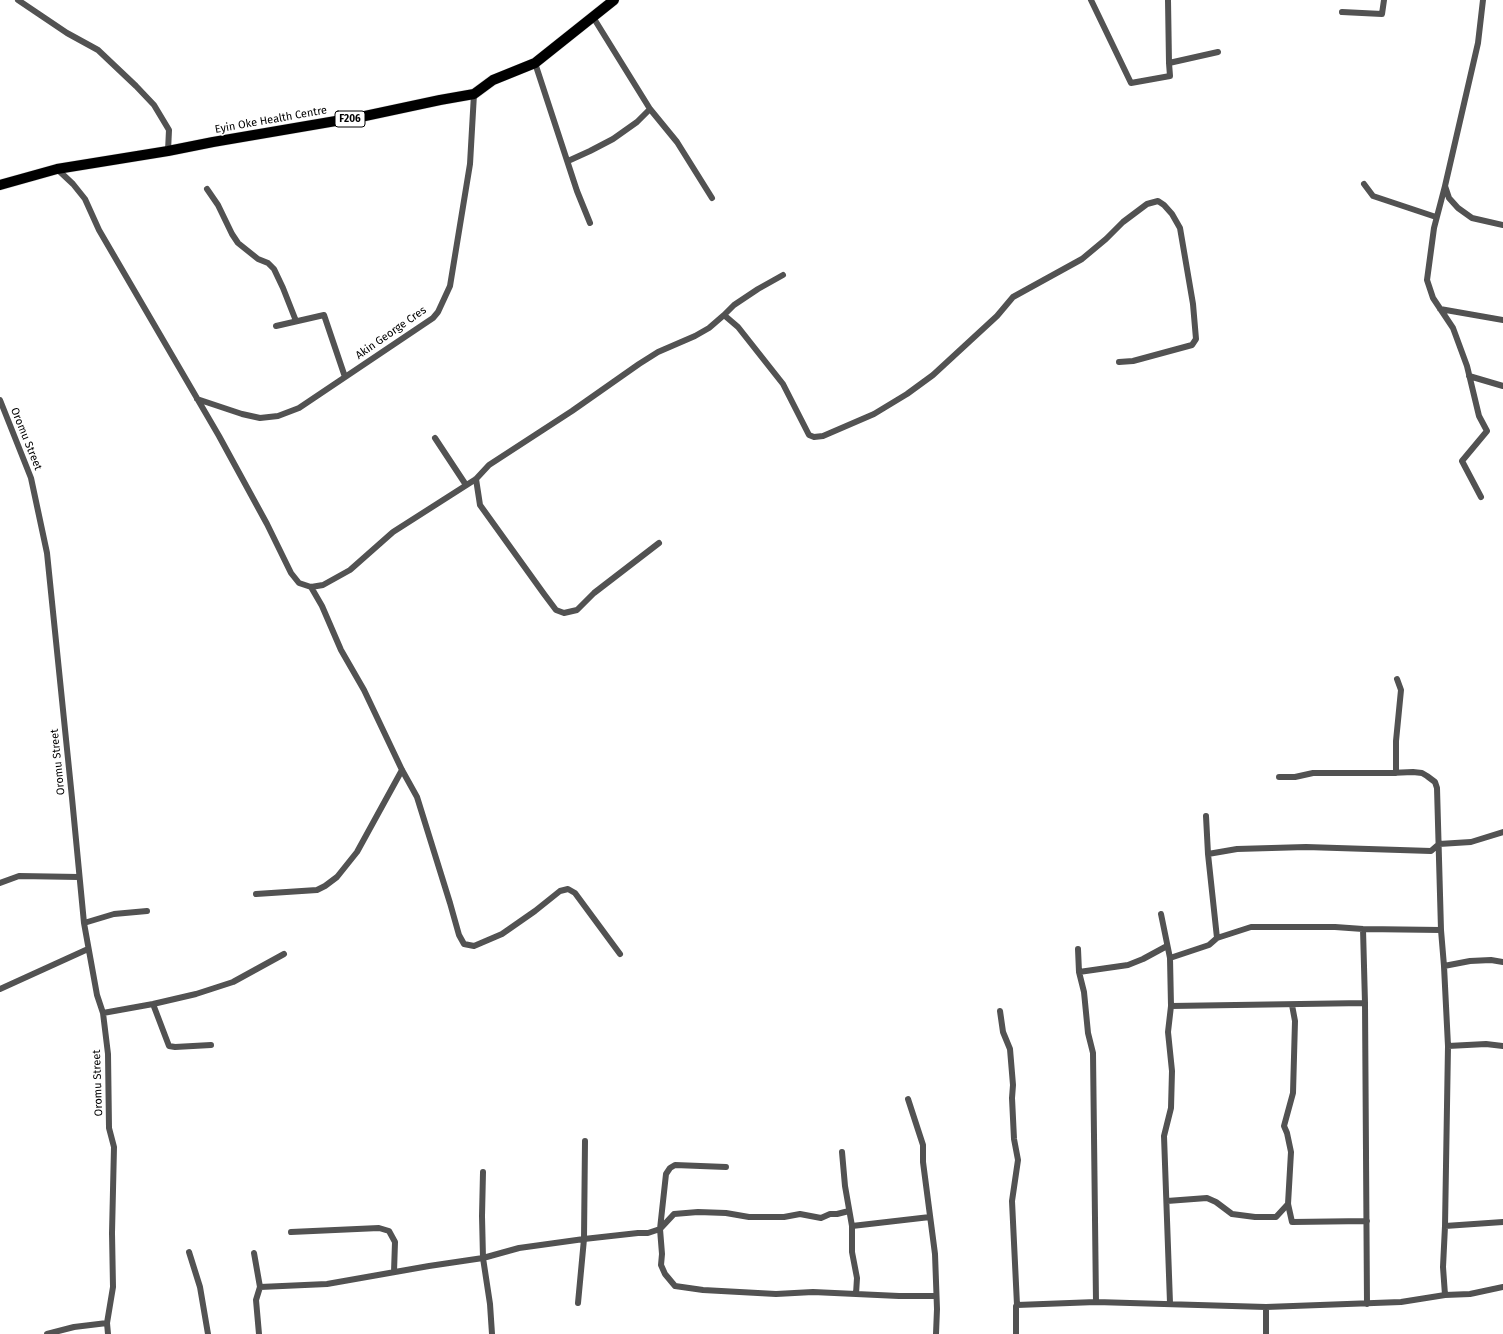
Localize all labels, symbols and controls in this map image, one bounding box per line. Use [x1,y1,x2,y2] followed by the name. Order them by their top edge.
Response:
[214,104,328,136] street label: Eyin Oke Health Centre
[335,111,365,127] road number: F206
[353,304,429,362] street label: Akin George Cres
[7,406,45,472] street label: Oromu Street
[48,728,68,796] street label: Oromu Street
[90,1050,106,1116] street label: Oromu Street

